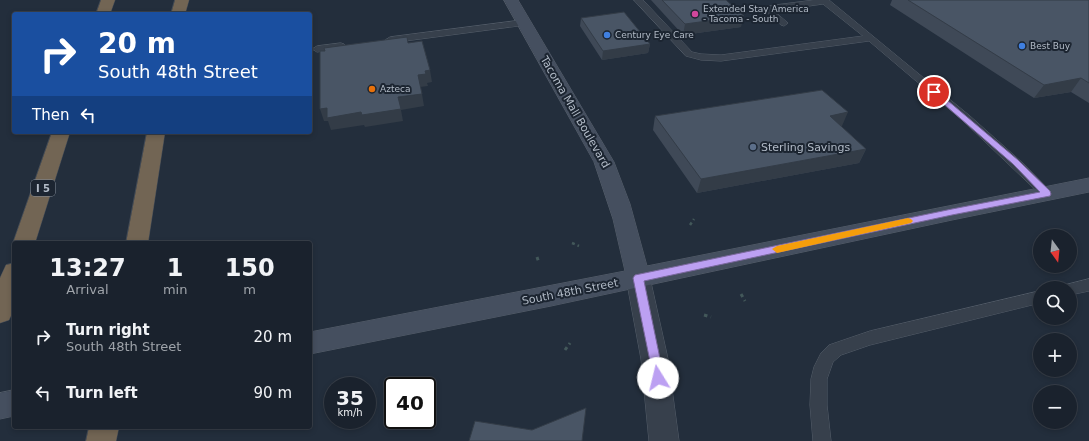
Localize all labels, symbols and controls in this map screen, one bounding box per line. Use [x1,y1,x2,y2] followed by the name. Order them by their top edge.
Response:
[703,4,809,24] place label: Extended Stay America - Tacoma - South
[690,9,700,19] marker: Extended Stay America - Tacoma - South
[98,27,176,60] text: 20 m
[32,28,84,80] icon: right
[602,30,612,40] marker: Century Eye Care
[615,30,694,40] place label: Century Eye Care
[1017,41,1027,51] marker: Best Buy
[1030,41,1071,51] place label: Best Buy
[537,53,612,170] street label: Tacoma Mall Boulevard
[98,61,258,82] text: South 48th Street
[917,75,951,109] pin
[923,81,945,103] icon: arrive
[367,84,377,94] marker: Azteca
[380,84,410,94] place label: Azteca
[77,104,99,126] icon: left
[32,106,69,124] text: Then
[761,141,850,154] place label: Sterling Savings
[748,142,758,152] marker: Sterling Savings
[31,180,55,196] road number: I 5
[1033,229,1077,273] north arrow
[1033,229,1077,429] map controls
[49,254,126,282] text: 13:27
[167,254,183,282] text: 1
[225,254,275,282] text: 150
[521,276,620,308] street label: South 48th Street
[1033,281,1077,325] button: search
[66,282,109,297] text: Arrival
[163,282,187,297] text: min
[243,282,256,297] text: m
[66,321,150,339] text: Turn right
[32,326,54,348] icon: right
[254,328,292,346] text: 20 m
[1033,333,1077,377] button: +
[66,339,181,354] text: South 48th Street
[637,357,679,399] position arrow
[384,377,436,429] speed limit sign: 40
[32,382,54,404] icon: left
[66,384,138,402] text: Turn left
[254,384,292,402] text: 90 m
[1033,385,1077,429] button: −
[336,386,364,410] text: 35
[337,407,363,418] text: km/h

